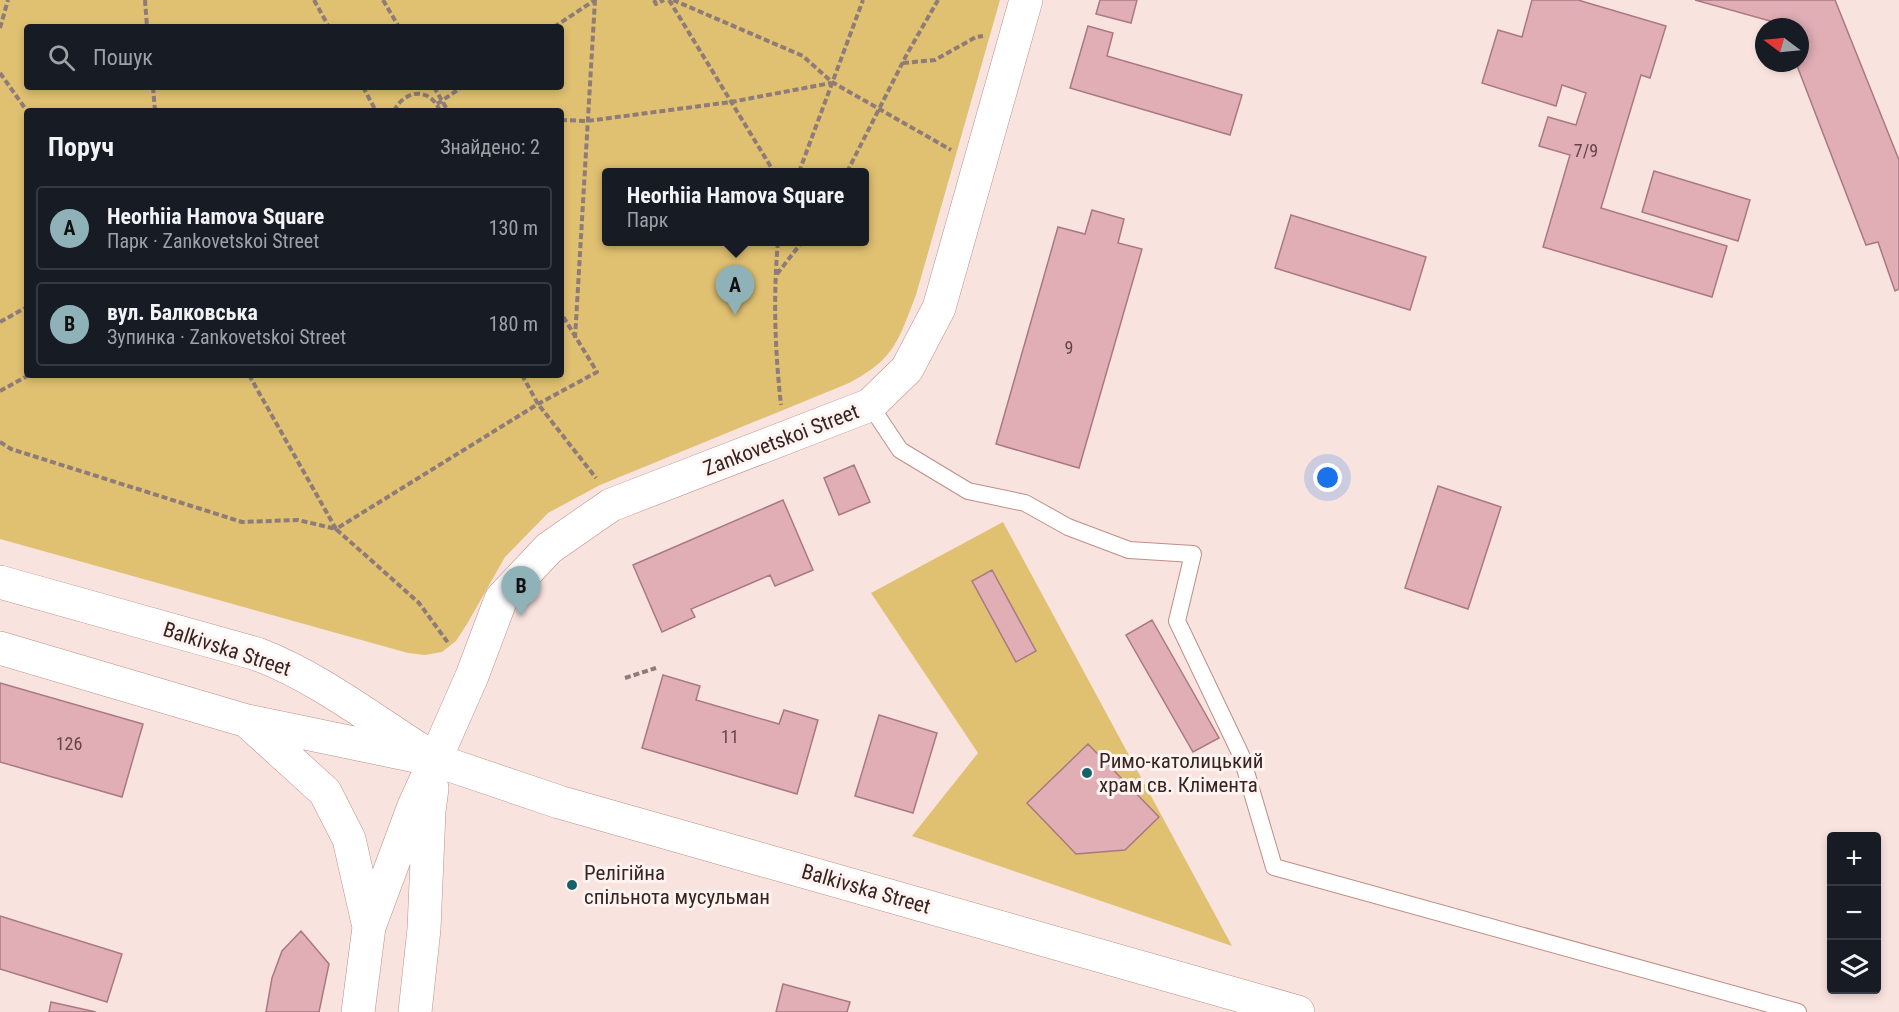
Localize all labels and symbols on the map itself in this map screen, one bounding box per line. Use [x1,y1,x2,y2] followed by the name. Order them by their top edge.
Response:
[1755,18,1809,72] north arrow
[1574,140,1598,161] house number: 7/9
[716,266,754,315] pin: A
[1065,337,1073,358] house number: 9
[700,399,862,481] street label: Zankovetskoi Street
[1313,463,1342,492] your location
[502,566,540,616] pin: B
[160,617,294,681] street label: Balkivska Street
[721,726,739,747] house number: 11
[56,733,82,754] house number: 126
[1099,749,1263,797] place label: Римо-католицький храм св. Клімента
[1080,766,1094,780] marker: Римо-католицький храм св. Клімента
[799,859,933,919] street label: Balkivska Street
[584,861,770,909] place label: Релігійна спільнота мусульман
[565,878,579,892] marker: Релігійна спільнота мусульман

